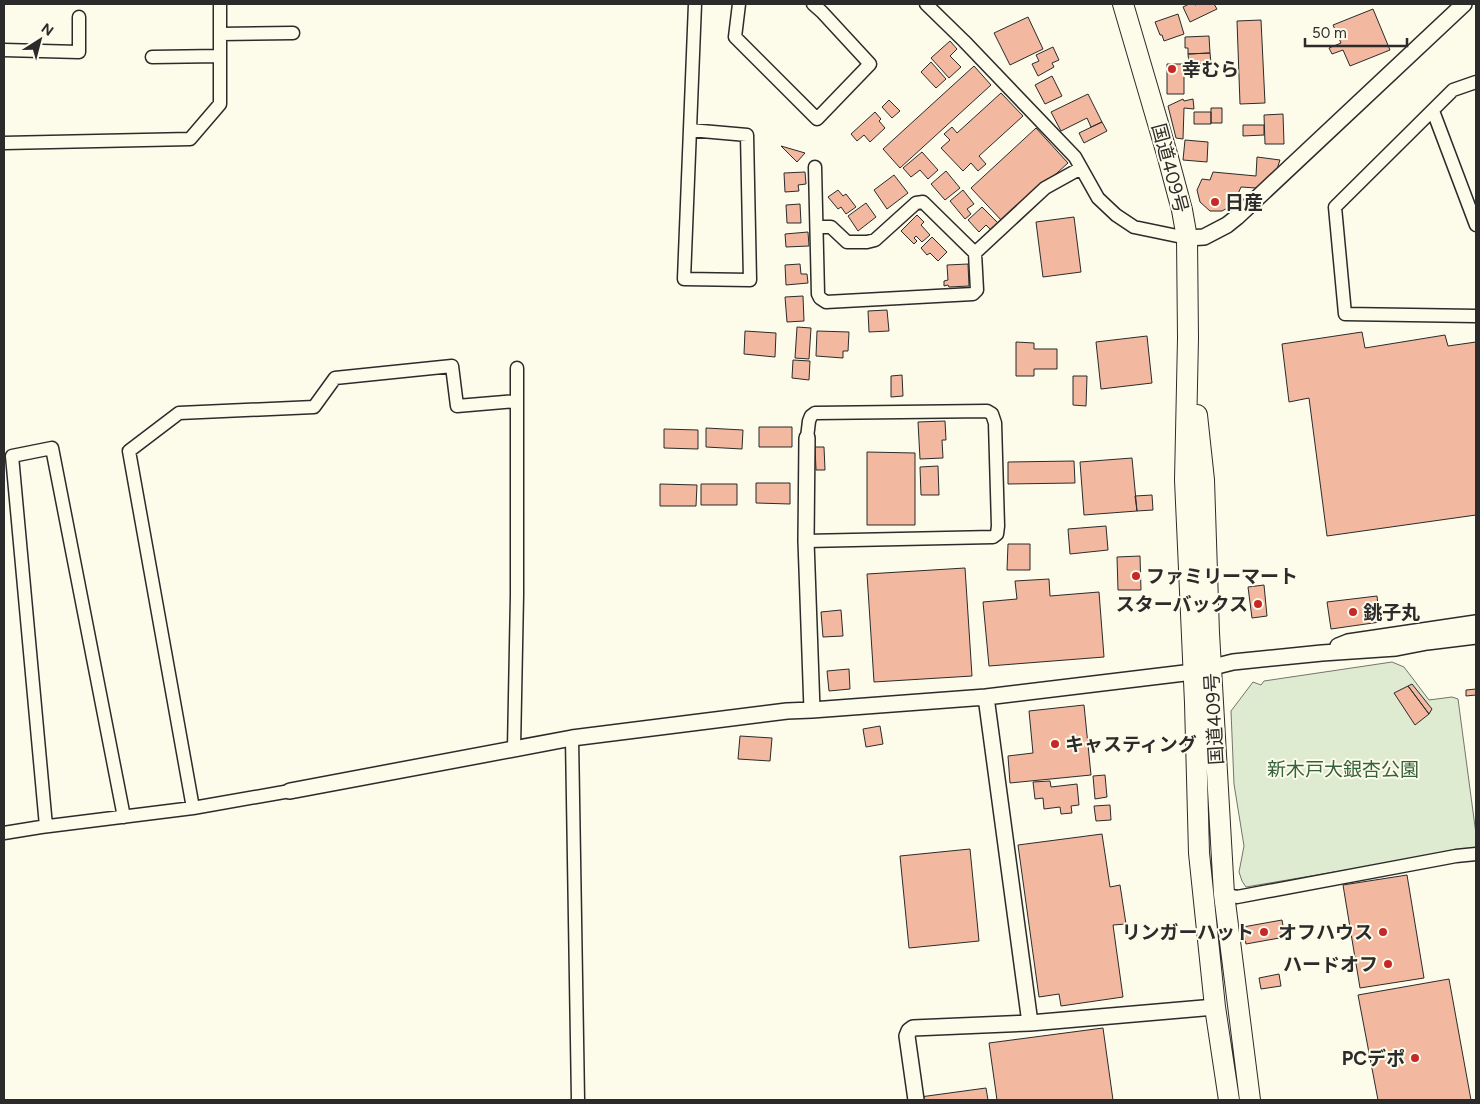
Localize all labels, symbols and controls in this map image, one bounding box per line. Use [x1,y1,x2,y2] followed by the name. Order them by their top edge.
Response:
[15,15,65,65] north arrow
[1305,15,1408,47] scale bar
[38,20,57,40] text: N
[1312,24,1347,42] text: 50 m
[1182,58,1239,81] place label: 幸むら
[1166,63,1178,75] marker: 幸むら
[1147,121,1193,215] street label: 国道409号
[1225,191,1263,214] place label: 日産
[1209,196,1221,208] marker: 日産
[1146,565,1298,588] place label: ファミリーマート
[1130,570,1142,582] marker: ファミリーマート
[1116,593,1248,616] place label: スターバックス
[1252,598,1264,610] marker: スターバックス
[1363,601,1420,624] place label: 銚子丸
[1347,606,1359,618] marker: 銚子丸
[1200,673,1228,765] street label: 国道409号
[1065,733,1197,756] place label: キャスティング
[1049,738,1061,750] marker: キャスティング
[1267,758,1419,781] park label: 新木戸大銀杏公園
[1121,921,1254,944] place label: リンガーハット
[1278,921,1373,944] place label: オフハウス
[1258,926,1270,938] marker: リンガーハット
[1377,926,1389,938] marker: オフハウス
[1283,953,1378,976] place label: ハードオフ
[1382,958,1394,970] marker: ハードオフ
[1342,1047,1405,1070] place label: PCデポ
[1409,1052,1421,1064] marker: PCデポ

